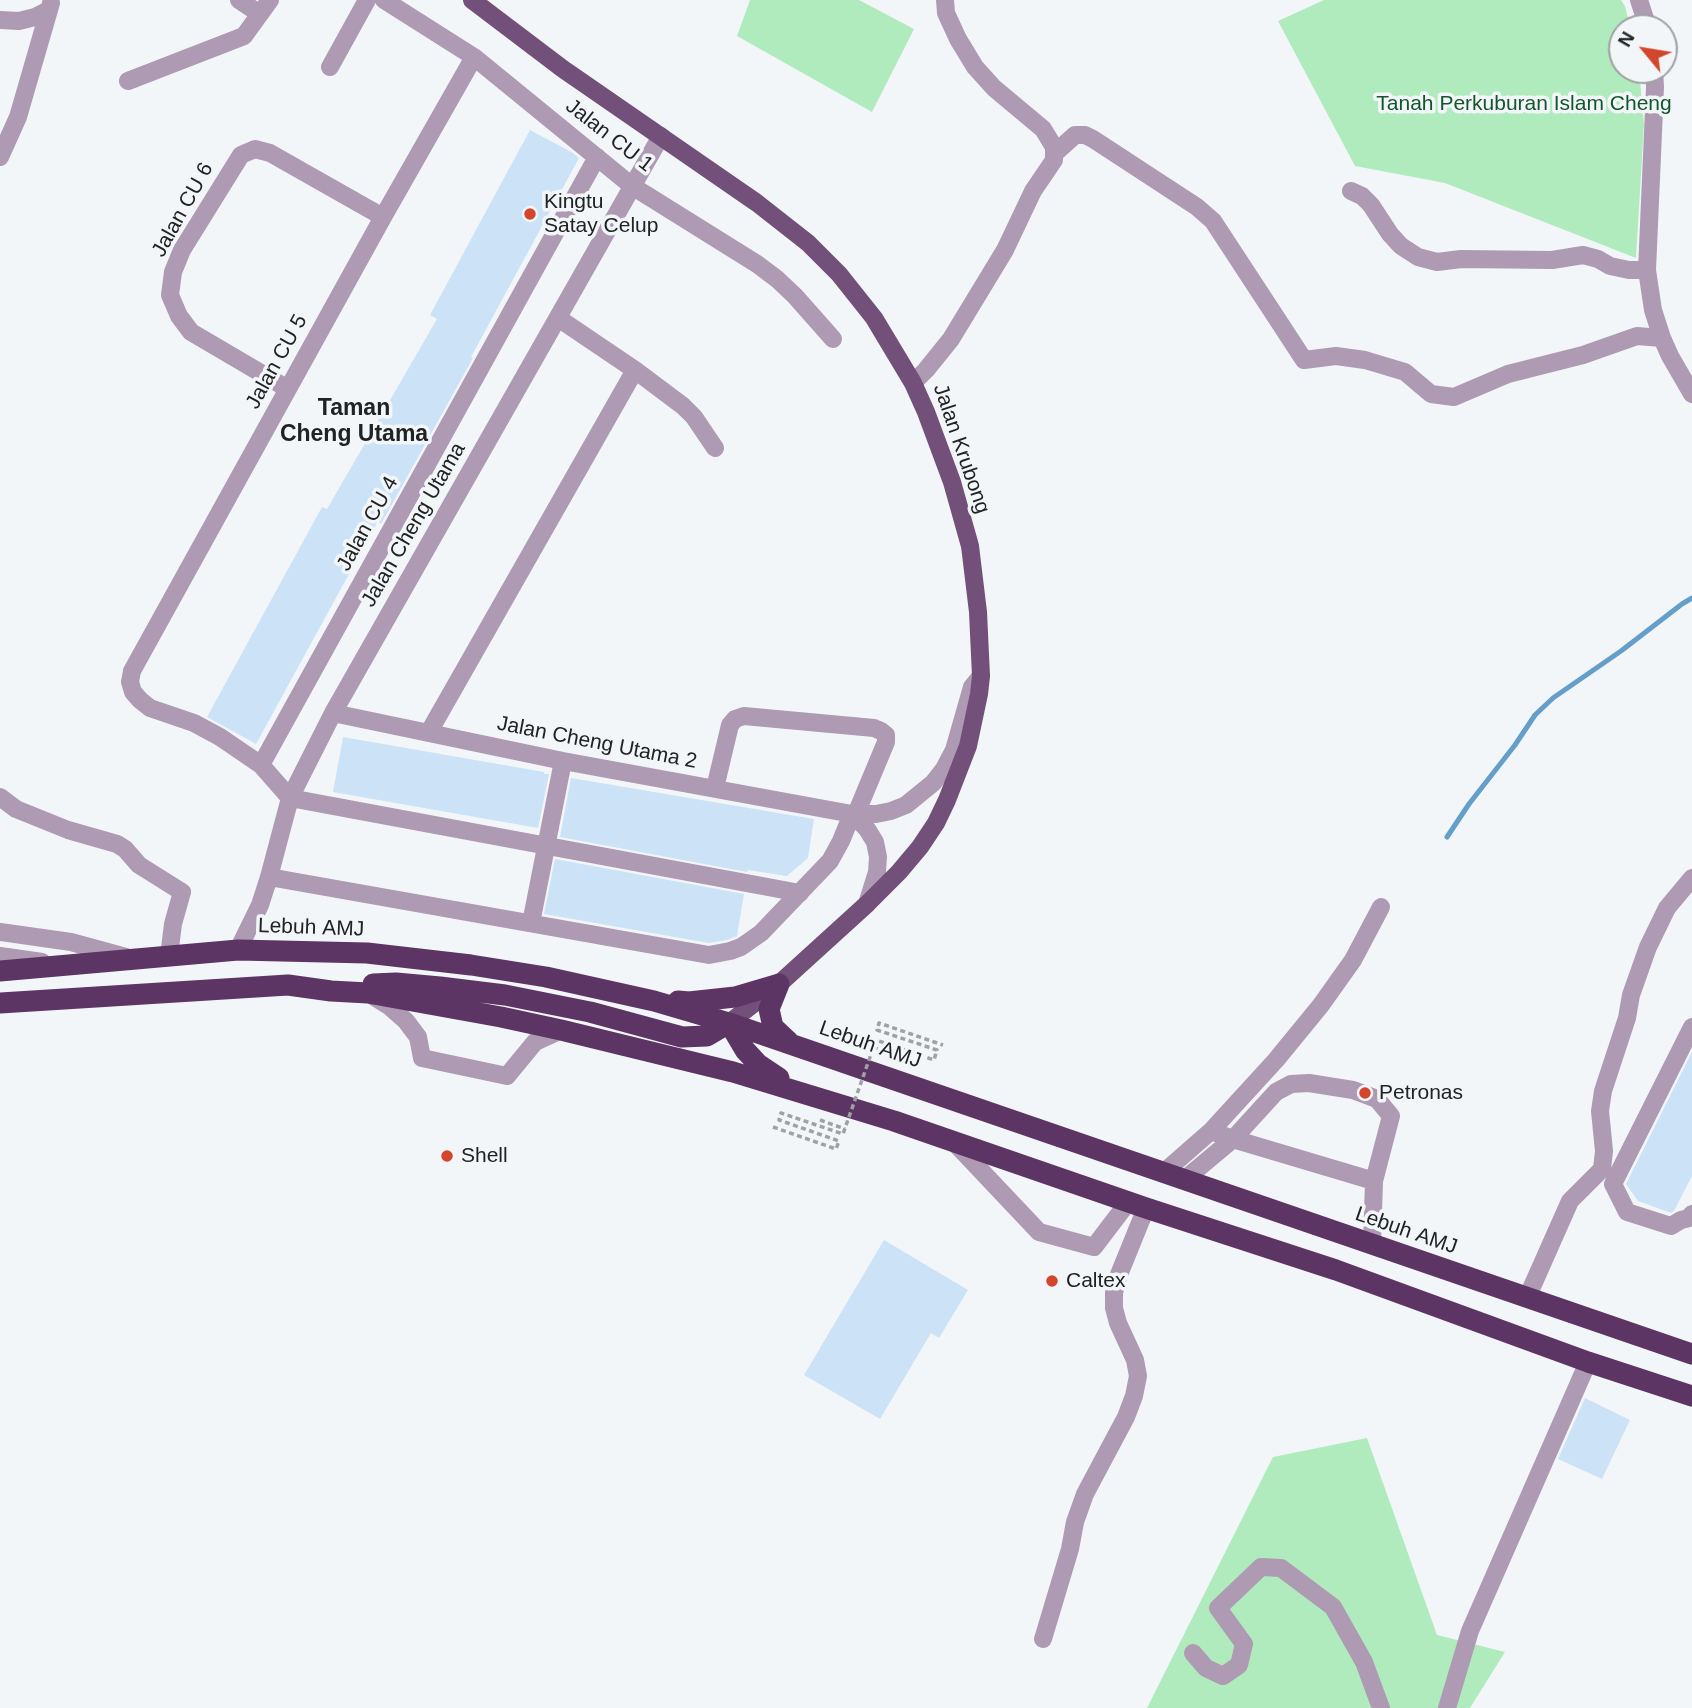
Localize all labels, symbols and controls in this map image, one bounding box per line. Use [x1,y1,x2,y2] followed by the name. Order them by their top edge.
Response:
[1608,14,1678,84] north arrow
[1614,28,1639,50] text: N
[1376,91,1672,117] park label: Tanah Perkuburan Islam Cheng
[560,94,658,178] street label: Jalan CU 1
[147,158,219,262] street label: Jalan CU 6
[544,189,658,239] place label: Kingtu Satay Celup
[522,206,538,222] marker: Kingtu Satay Celup
[241,310,313,414] street label: Jalan CU 5
[927,381,995,517] street label: Jalan Krubong
[280,395,428,449] district label: Taman Cheng Utama
[357,438,471,612] street label: Jalan Cheng Utama
[332,472,404,576] street label: Jalan CU 4
[495,711,699,775] street label: Jalan Cheng Utama 2
[257,914,365,942] street label: Lebuh AMJ
[816,1016,924,1074] street label: Lebuh AMJ
[1379,1080,1463,1106] place label: Petronas
[1357,1085,1373,1101] marker: Petronas
[461,1143,508,1169] place label: Shell
[439,1148,455,1164] marker: Shell
[1352,1202,1460,1260] street label: Lebuh AMJ
[1066,1268,1126,1294] place label: Caltex
[1044,1273,1060,1289] marker: Caltex

